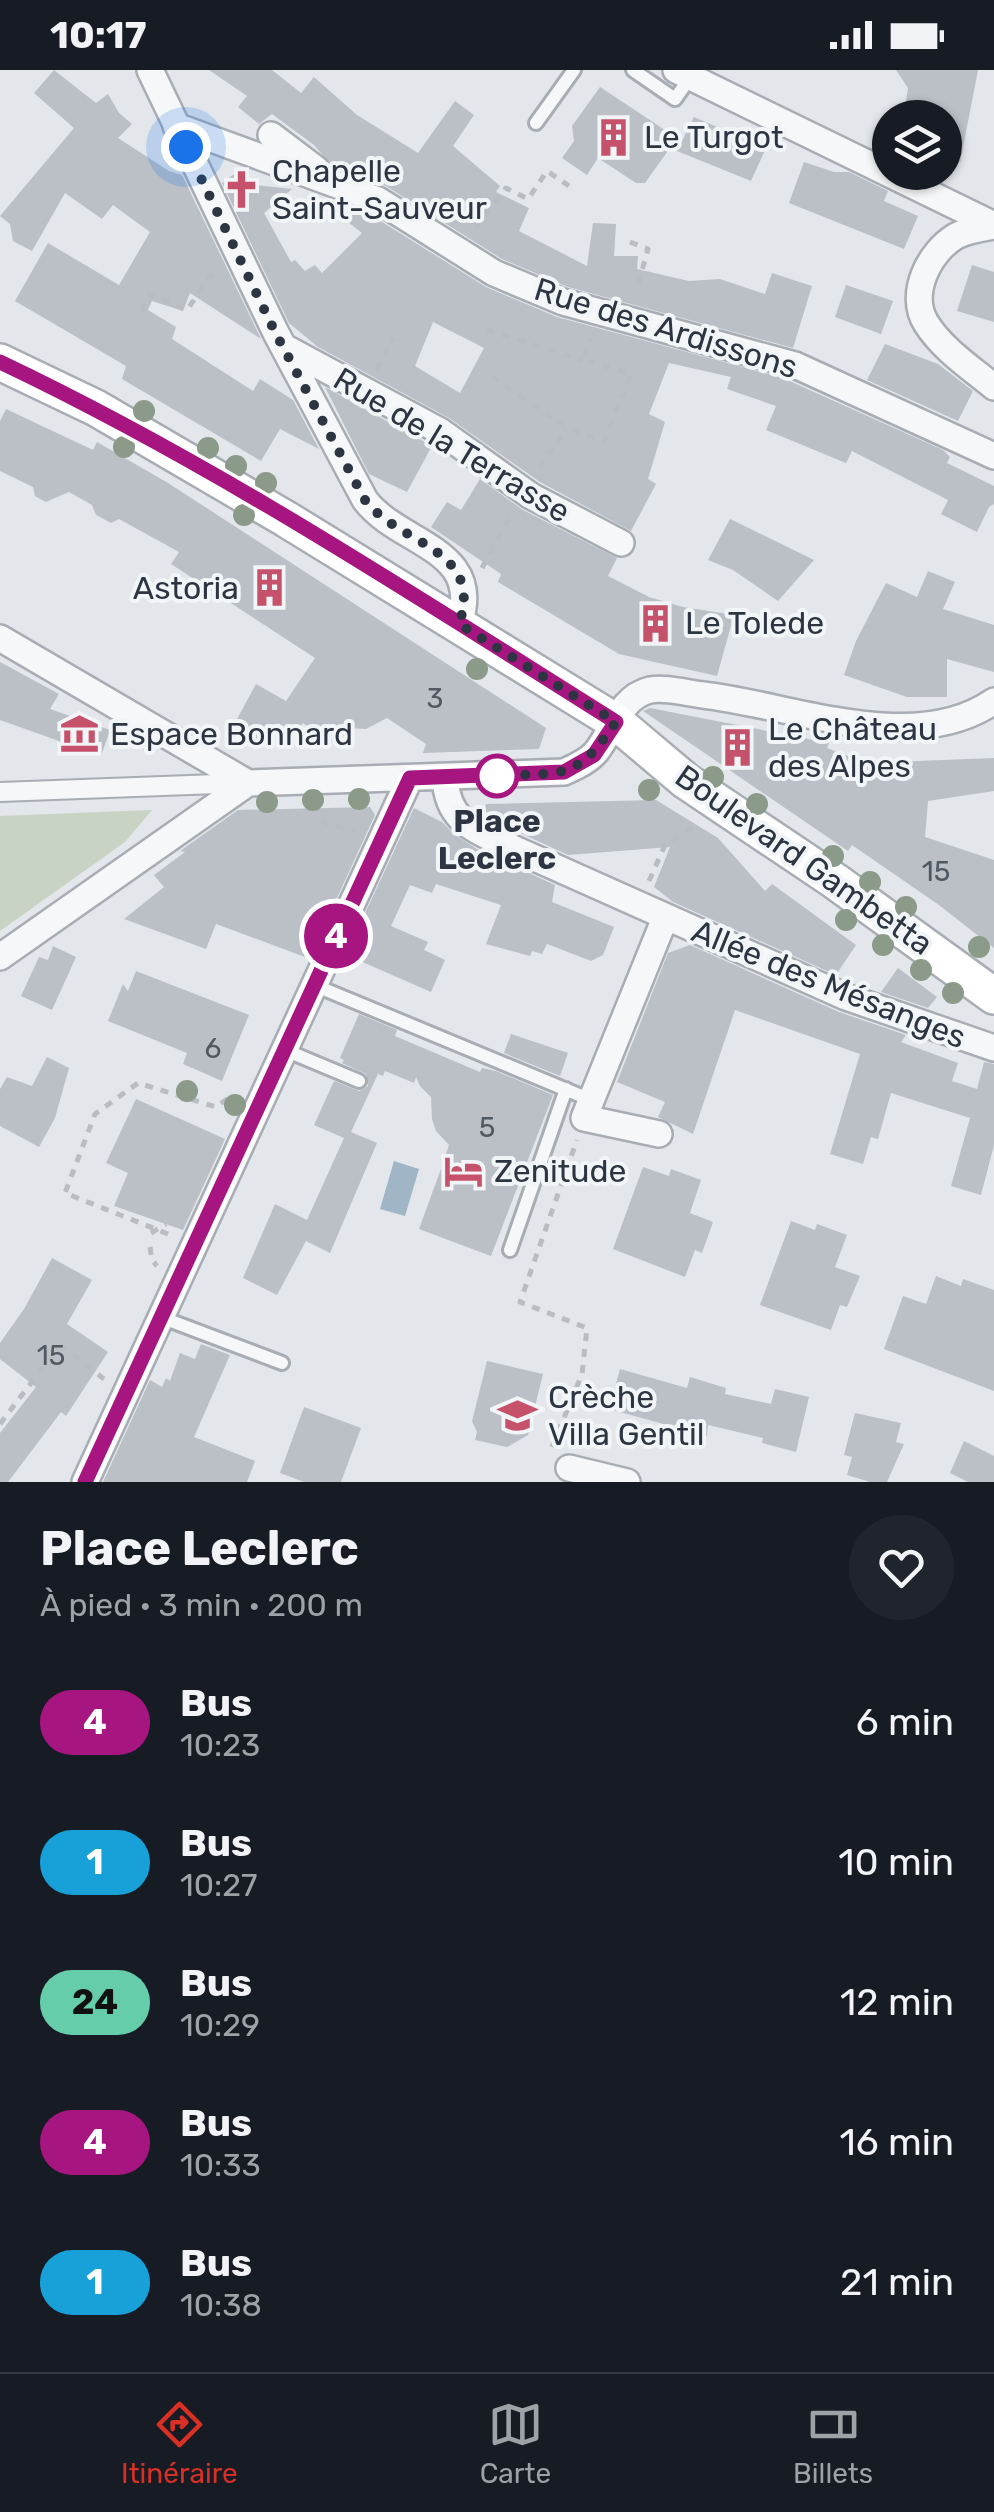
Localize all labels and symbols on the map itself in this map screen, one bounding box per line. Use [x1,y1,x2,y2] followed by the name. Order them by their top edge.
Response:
[593,116,635,158] building icon: Le Turgot
[644,118,784,156] place label: Le Turgot
[161,122,211,172] your location
[272,152,487,227] place label: Chapelle Saint-Sauveur
[221,168,263,210] church icon: Chapelle Saint-Sauveur
[530,270,802,386] street label: Rue des Ardissons
[327,359,577,531] street label: Rue de la Terrasse
[248,567,290,609] building icon: Astoria
[133,569,239,607] place label: Astoria
[634,602,676,644] building icon: Le Tolede
[685,604,824,642] place label: Le Tolede
[427,682,443,715] house number: 3
[768,710,937,785] place label: Le Château des Alpes
[59,713,101,755] museum icon: Espace Bonnard
[110,715,353,753] place label: Espace Bonnard
[717,726,759,768] building icon: Le Château des Alpes
[476,755,518,797] marker: Place Leclerc
[668,757,940,963] street label: Boulevard Gambetta
[438,802,556,877] place label: Place Leclerc
[922,855,950,888] house number: 15
[304,904,368,968] line badge: 4
[687,912,971,1056] street label: Allée des Mésanges
[205,1032,221,1065] house number: 6
[479,1111,495,1144] house number: 5
[443,1150,485,1192] hotel icon: Zenitude
[494,1152,627,1190] place label: Zenitude
[37,1339,65,1372] house number: 15
[548,1378,705,1453] place label: Crèche Villa Gentil
[497,1394,539,1436] school or university icon: Crèche Villa Gentil

